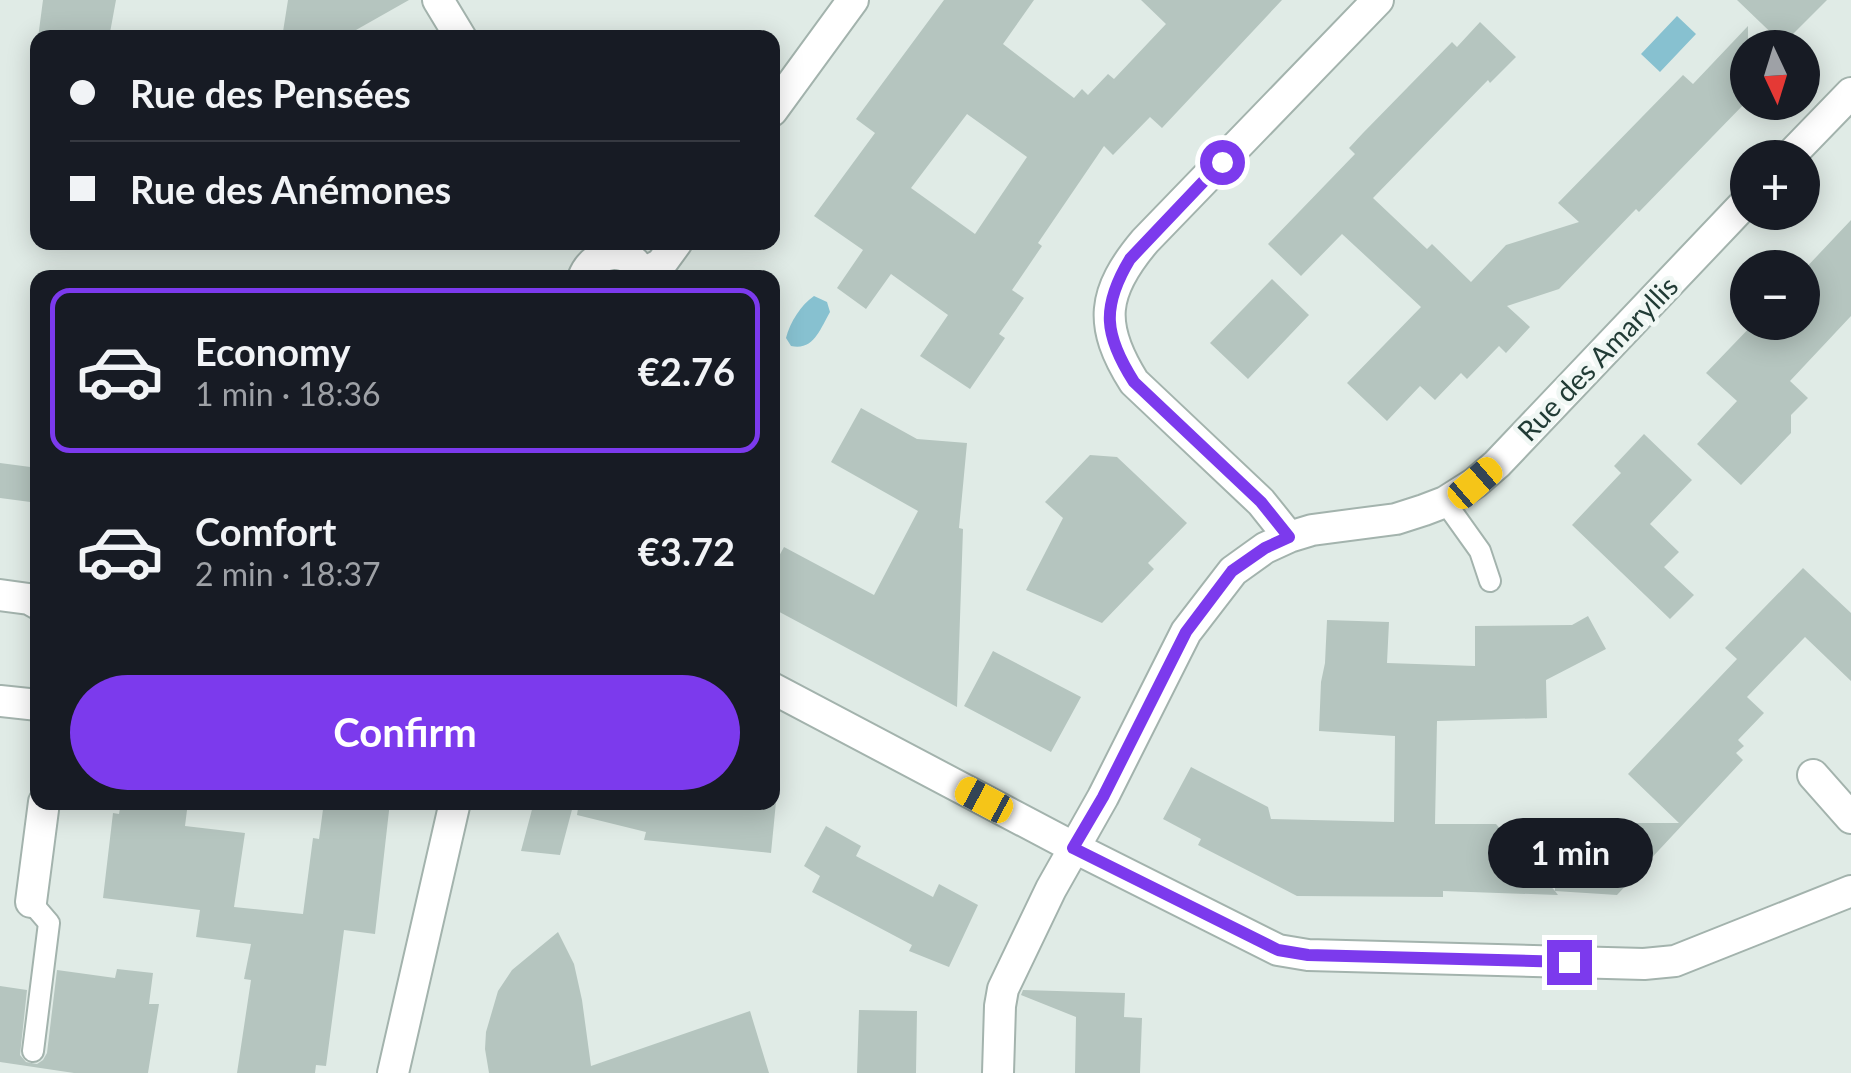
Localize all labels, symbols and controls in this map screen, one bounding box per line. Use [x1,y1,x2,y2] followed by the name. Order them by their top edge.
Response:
[1730,30,1820,120] north arrow
[1730,30,1820,340] map controls
[130,70,411,116] text: Rue des Pensées
[1200,140,1245,185] route start
[1730,140,1820,230] button: +
[130,166,451,212] text: Rue des Anémones
[1730,250,1820,340] button: −
[1510,269,1684,447] street label: Rue des Amaryllis
[75,326,165,416] icon: car
[195,328,350,374] text: Economy
[638,348,735,394] text: €2.76
[195,374,381,413] text: 1 min · 18:36
[1443,452,1507,514] car
[75,506,165,596] icon: car
[195,508,336,554] text: Comfort
[638,528,735,574] text: €3.72
[195,554,381,593] text: 2 min · 18:37
[70,675,740,790] button: Confirm
[950,773,1018,827] car
[1486,817,1652,887] callout: 1 min
[1531,833,1610,872] text: 1 min
[1547,940,1592,985] route end

